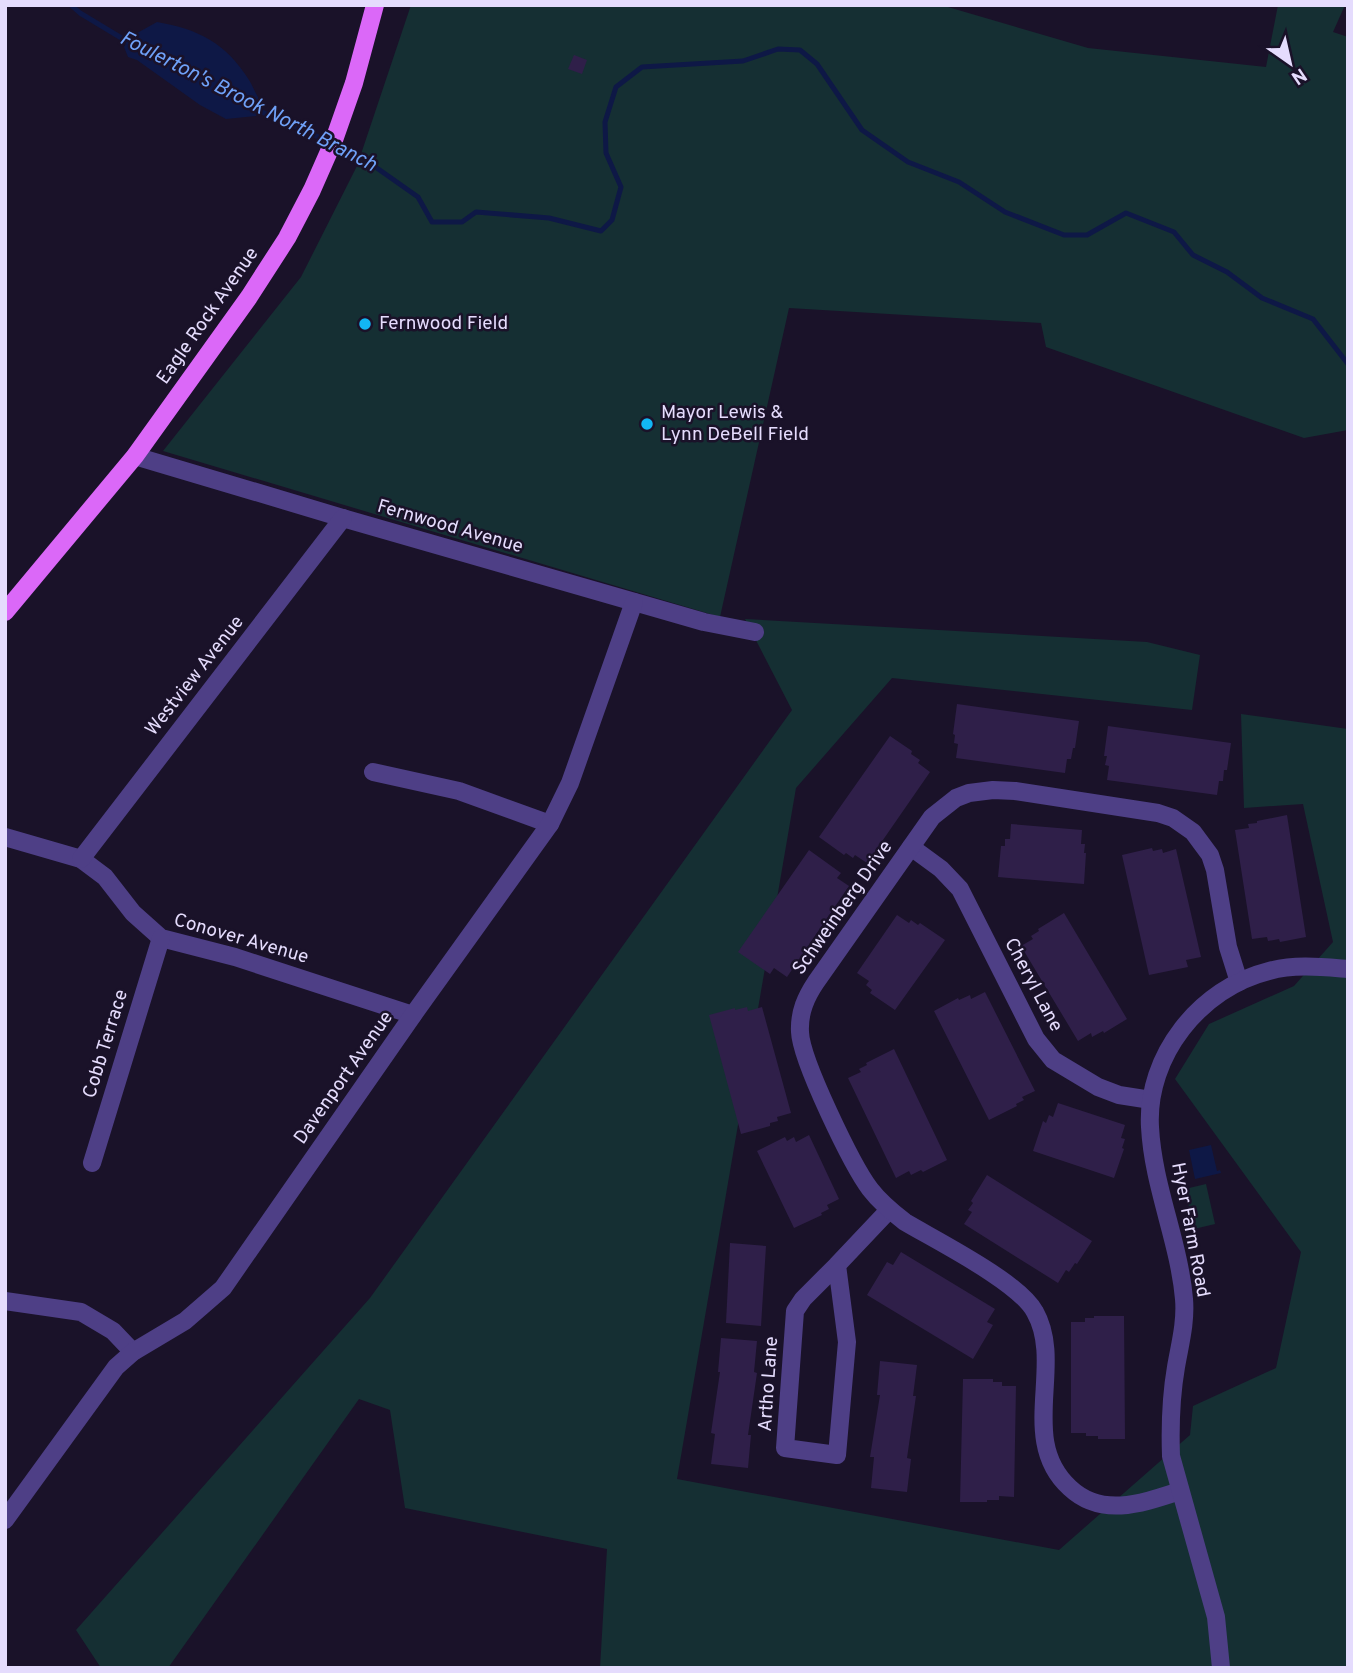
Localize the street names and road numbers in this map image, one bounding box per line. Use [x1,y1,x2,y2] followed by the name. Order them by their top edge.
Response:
[152,243,264,389] street label: Eagle Rock Avenue
[374,495,526,559] street label: Fernwood Avenue
[140,611,250,741] street label: Westview Avenue
[788,836,898,980] street label: Schweinberg Drive
[171,908,311,970] street label: Conover Avenue
[998,934,1068,1036] street label: Cheryl Lane
[78,987,134,1101] street label: Cobb Terrace
[289,1007,399,1149] street label: Davenport Avenue
[1165,1161,1215,1299] street label: Hyer Farm Road
[754,1336,784,1432] street label: Artho Lane

